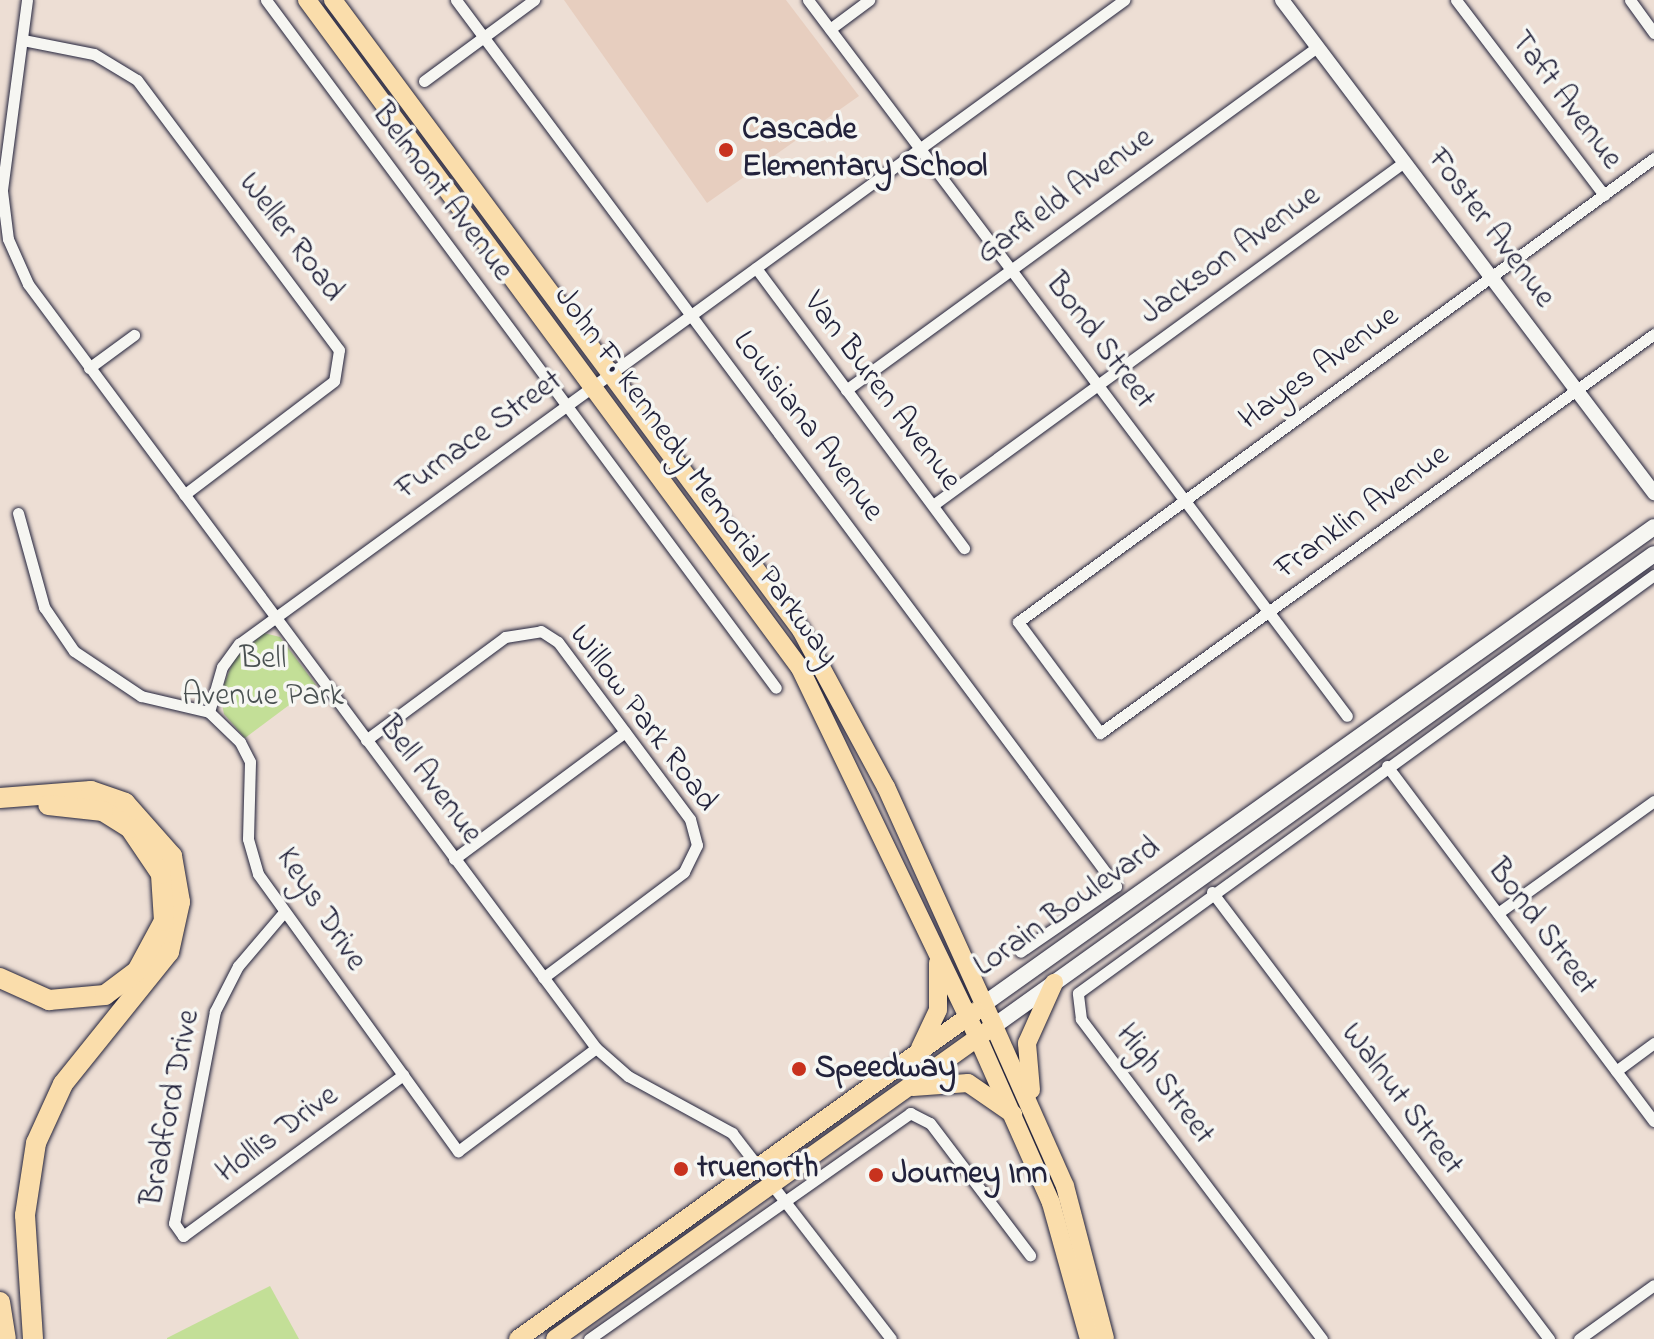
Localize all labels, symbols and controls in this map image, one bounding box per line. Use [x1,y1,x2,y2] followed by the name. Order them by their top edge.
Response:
[1500,24,1630,178] street label: Taft Avenue
[362,96,520,290] street label: Belmont Avenue
[742,113,987,188] place label: Cascade Elementary School
[970,120,1162,274] street label: Garfield Avenue
[717,141,735,159] marker: Cascade Elementary School
[1418,142,1562,316] street label: Foster Avenue
[229,166,351,310] street label: Weller Road
[1133,178,1329,334] street label: Jackson Avenue
[1035,266,1163,418] street label: Bond Street
[544,279,846,675] street label: John F. Kennedy Memorial Parkway
[794,285,968,499] street label: Van Buren Avenue
[1233,298,1407,440] street label: Hayes Avenue
[723,324,891,530] street label: Louisiana Avenue
[389,363,571,509] street label: Furnace Street
[1268,437,1458,589] street label: Franklin Avenue
[559,618,725,820] street label: Willow Park Road
[182,642,344,717] park label: Bell Avenue Park
[368,709,490,853] street label: Bell Avenue
[967,830,1169,986] street label: Lorain Boulevard
[266,841,374,979] street label: Keys Drive
[1477,852,1605,1004] street label: Bond Street
[134,1007,210,1209] street label: Bradford Drive
[1331,1016,1471,1184] street label: Walnut Street
[1106,1017,1222,1153] street label: High Street
[815,1050,956,1088] place label: Speedway
[790,1060,808,1078] marker: Speedway
[209,1078,347,1192] street label: Hollis Drive
[697,1150,819,1188] place label: truenorth
[892,1156,1047,1194] place label: Journey Inn
[672,1160,690,1178] marker: truenorth
[867,1166,885,1184] marker: Journey Inn

